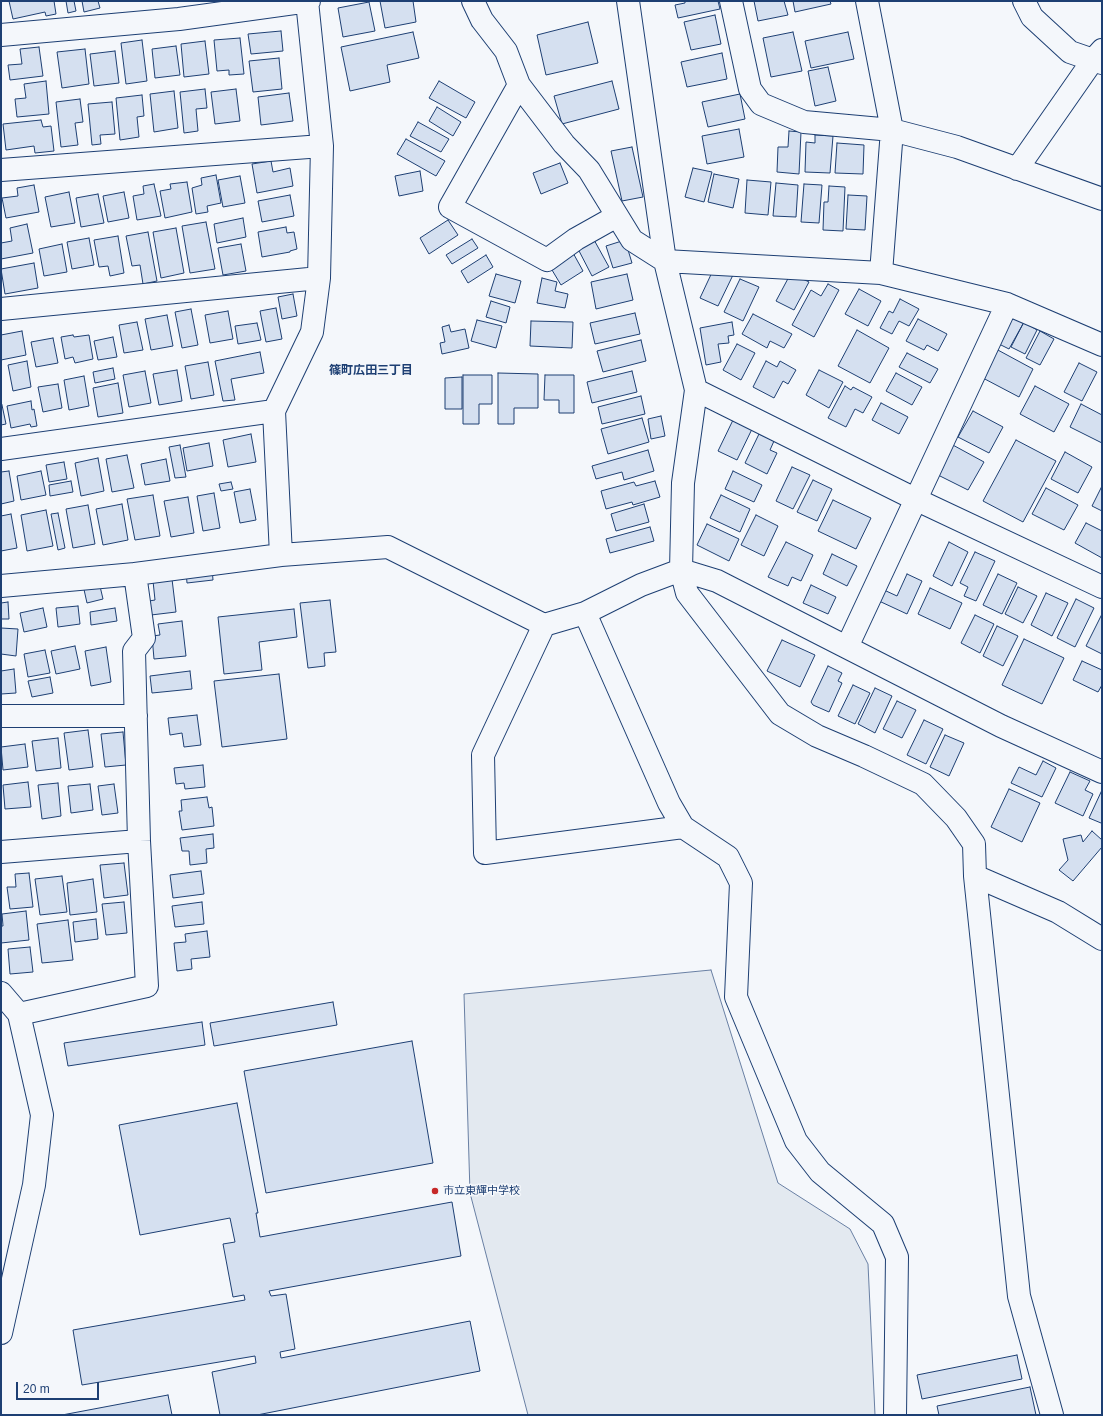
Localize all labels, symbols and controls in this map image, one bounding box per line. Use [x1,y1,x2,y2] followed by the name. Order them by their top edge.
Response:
[329,364,413,378] district label: 篠町広田三丁目
[443,1184,520,1198] place label: 市立東輝中学校
[430,1186,440,1196] marker: 市立東輝中学校
[18,1374,101,1400] scale bar
[23,1382,50,1396] text: 20 m

